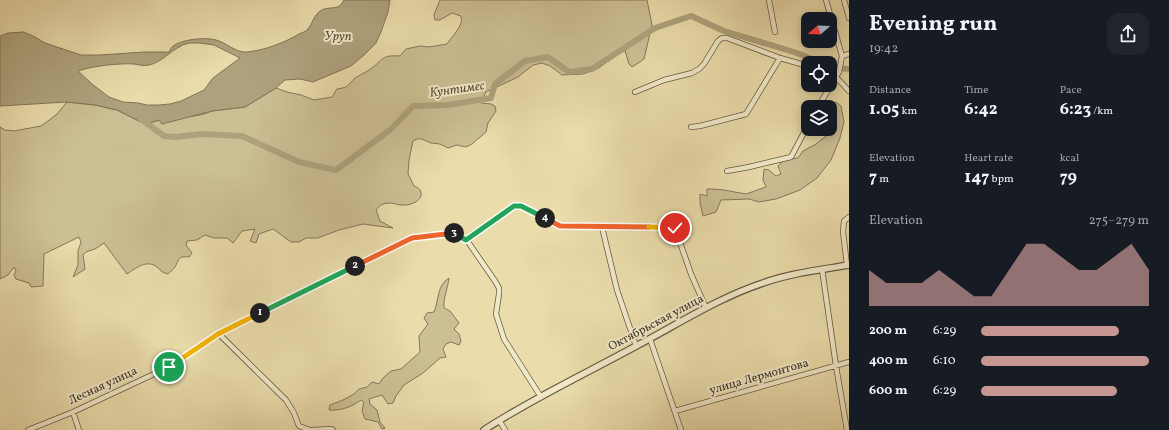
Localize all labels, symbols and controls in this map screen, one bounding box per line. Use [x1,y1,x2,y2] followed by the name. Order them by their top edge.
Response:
[869,9,998,40] text: Evening run
[801,12,837,48] north arrow
[801,12,837,136] map controls
[1107,13,1149,55] button: share
[324,28,352,46] water label: Уруп
[869,40,899,58] text: 19:42
[801,56,837,92] button: locate
[428,77,486,103] water label: Кунтимес
[869,83,911,98] text: Distance
[964,83,988,98] text: Time
[1060,83,1082,98] text: Pace
[869,98,899,121] text: 1.05
[964,98,998,121] text: 6:42
[1060,98,1091,121] text: 6:23
[801,100,837,136] button: layers
[899,104,917,119] text: km
[1091,104,1113,119] text: /km
[869,151,915,166] text: Elevation
[964,151,1013,166] text: Heart rate
[1060,151,1079,166] text: kcal
[869,166,877,189] text: 7
[964,166,989,189] text: 147
[1060,166,1077,189] text: 79
[877,172,889,187] text: m
[989,172,1014,187] text: bpm
[535,208,555,228] pin: 4
[542,210,548,225] text: 4
[658,211,692,245] pin
[869,212,923,230] text: Elevation
[1089,212,1149,230] text: 275–279 m
[664,217,686,239] icon: check
[444,223,464,243] pin: 3
[451,225,457,240] text: 3
[345,256,365,276] pin: 2
[352,258,358,273] text: 2
[605,291,707,355] street label: Октябрьская улица
[250,303,270,323] pin: 1
[258,305,262,320] text: 1
[869,322,907,340] text: 200 m
[933,322,956,340] text: 6:29
[152,350,186,384] pin
[869,352,908,370] text: 400 m
[933,352,956,370] text: 6:10
[707,355,811,399] street label: улица Лермонтова
[158,356,180,378] icon: arrive
[66,363,140,409] street label: Лесная улица
[869,382,907,400] text: 600 m
[933,382,956,400] text: 6:29

